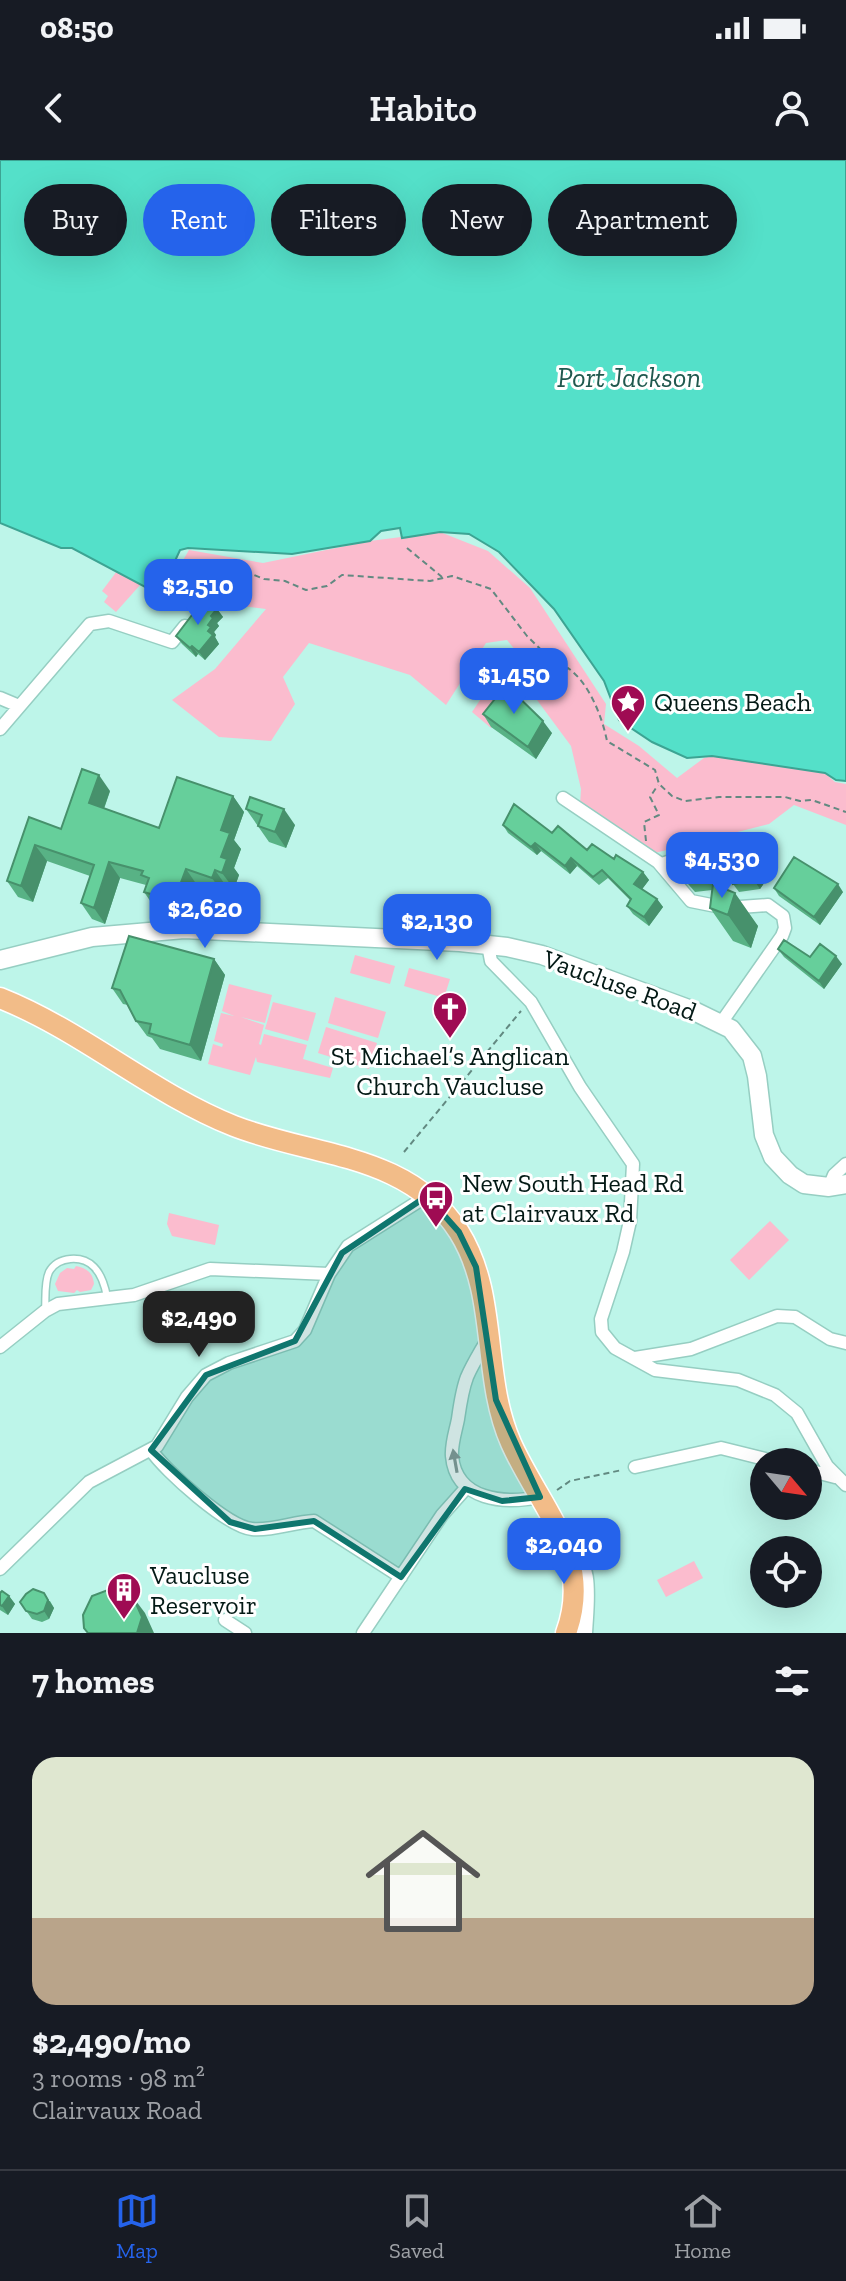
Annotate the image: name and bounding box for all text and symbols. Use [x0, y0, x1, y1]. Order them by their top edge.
text: 08:50 [40, 10, 114, 46]
icon: back [32, 86, 76, 130]
icon: person [770, 86, 814, 130]
text: Habito [369, 87, 477, 130]
chip: Buy [24, 184, 127, 256]
chip: Rent [143, 184, 255, 256]
chip: Filters [271, 184, 406, 256]
chip: New [422, 184, 532, 256]
chip: Apartment [548, 184, 737, 256]
water label: Port Jackson [557, 361, 701, 394]
pin: $2,510 [133, 559, 263, 627]
text: $2,510 [162, 569, 234, 601]
pin: $1,450 [449, 648, 579, 716]
text: $1,450 [478, 658, 550, 690]
place icon: Queens Beach [609, 683, 647, 733]
place label: Queens Beach [654, 686, 812, 718]
pin: $4,530 [657, 832, 787, 900]
text: $4,530 [684, 842, 760, 874]
pin: $2,620 [140, 882, 270, 950]
text: $2,620 [167, 892, 243, 924]
pin: $2,130 [372, 894, 502, 962]
text: $2,130 [401, 904, 473, 936]
street label: Vaucluse Road [538, 942, 701, 1028]
church icon: St Michael’s Anglican Church Vaucluse [431, 990, 469, 1040]
place label: St Michael’s Anglican Church Vaucluse [331, 1040, 569, 1102]
place label: New South Head Rd at Clairvaux Rd [462, 1167, 684, 1229]
bus stop icon: New South Head Rd at Clairvaux Rd [417, 1179, 455, 1229]
pin: $2,490 [134, 1291, 264, 1359]
text: $2,490 [161, 1301, 237, 1333]
north arrow [750, 1448, 822, 1520]
map controls [750, 1448, 822, 1608]
one-way arrow [449, 1449, 461, 1474]
pin: $2,040 [499, 1518, 629, 1586]
text: $2,040 [525, 1528, 603, 1560]
button: locate [750, 1536, 822, 1608]
place label: Vaucluse Reservoir [149, 1559, 257, 1621]
building icon: Vaucluse Reservoir [105, 1571, 143, 1621]
icon: filters [770, 1659, 814, 1703]
text: 7 homes [32, 1661, 155, 1702]
icon: home [351, 1809, 495, 1953]
text: $2,490/mo [32, 2021, 191, 2062]
text: 3 rooms · 98 m² [32, 2062, 205, 2094]
text: Clairvaux Road [32, 2094, 202, 2126]
tab: Map [115, 2189, 159, 2264]
tab: Saved [389, 2189, 444, 2264]
tab: Home [674, 2189, 731, 2264]

